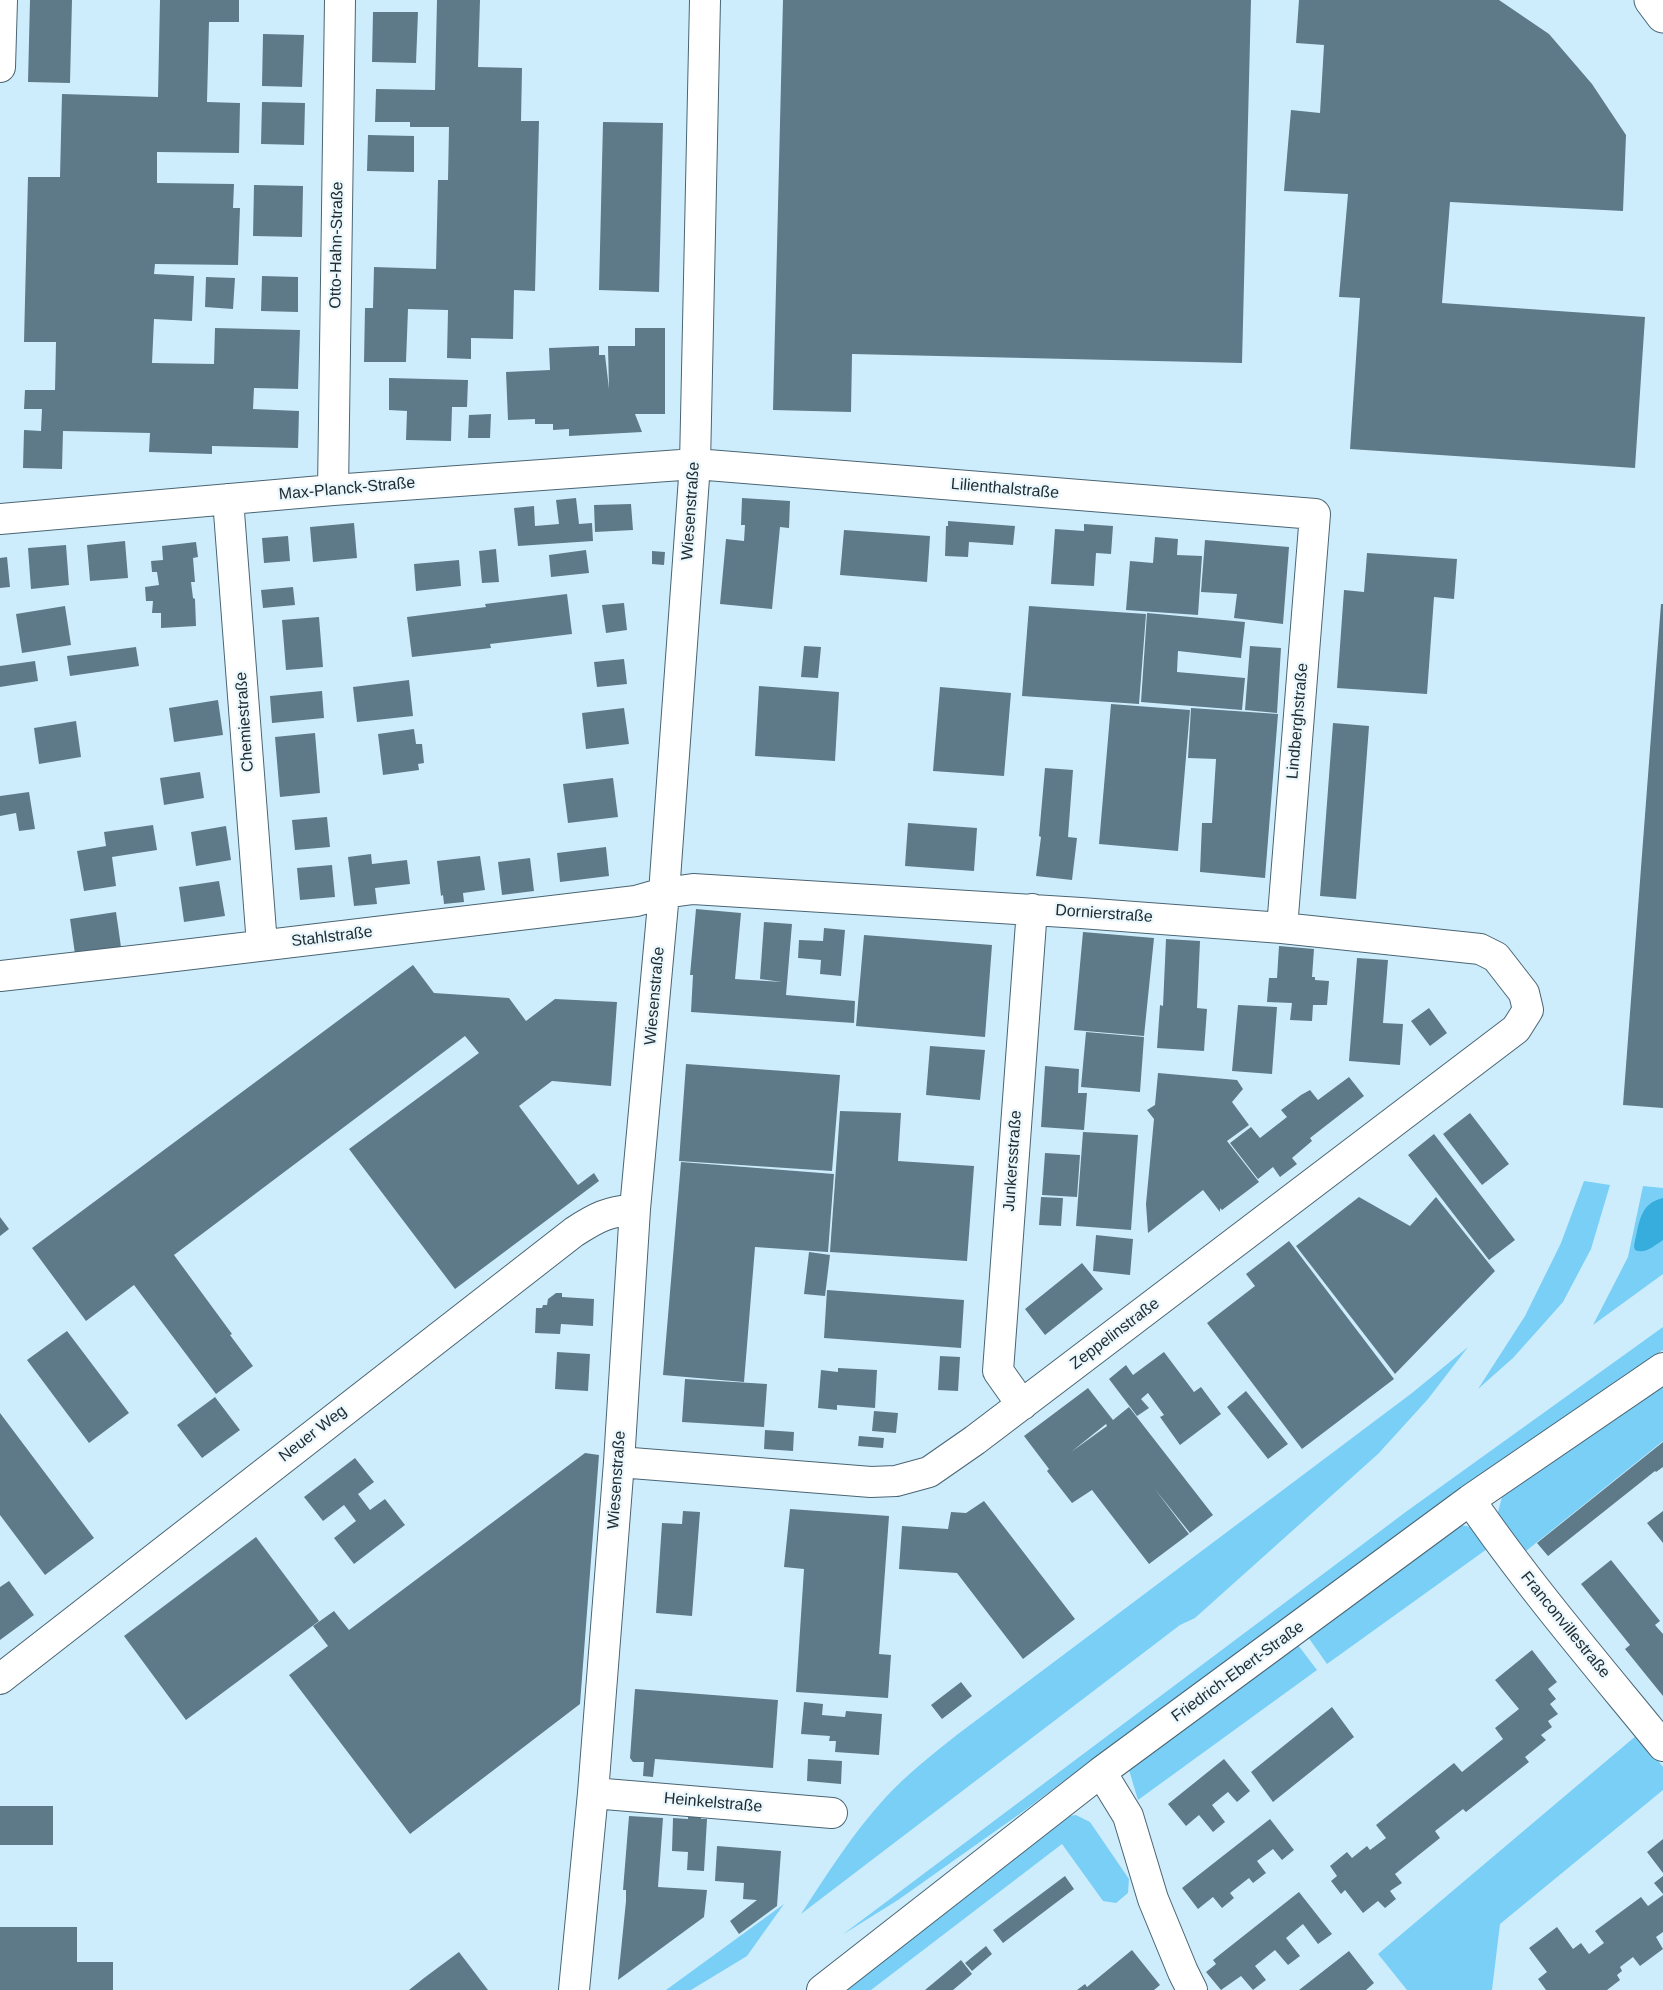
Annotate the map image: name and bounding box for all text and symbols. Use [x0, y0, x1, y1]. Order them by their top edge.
street label: Otto-Hahn-Straße [326, 181, 348, 309]
street label: Wiesenstraße [678, 461, 704, 561]
street label: Max-Planck-Straße [278, 473, 416, 505]
street label: Lilienthalstraße [950, 475, 1060, 503]
street label: Lindberghstraße [1283, 662, 1313, 780]
street label: Chemiestraße [232, 671, 258, 773]
street label: Dornierstraße [1055, 901, 1153, 927]
street label: Stahlstraße [290, 922, 374, 952]
street label: Wiesenstraße [641, 946, 669, 1046]
street label: Junkersstraße [1000, 1110, 1026, 1212]
street label: Zeppelinstraße [1067, 1294, 1163, 1374]
street label: Neuer Weg [275, 1402, 351, 1466]
street label: Wiesenstraße [604, 1430, 630, 1530]
street label: Franconvillestraße [1516, 1568, 1614, 1682]
street label: Friedrich-Ebert-Straße [1168, 1617, 1308, 1727]
street label: Heinkelstraße [663, 1789, 763, 1817]

